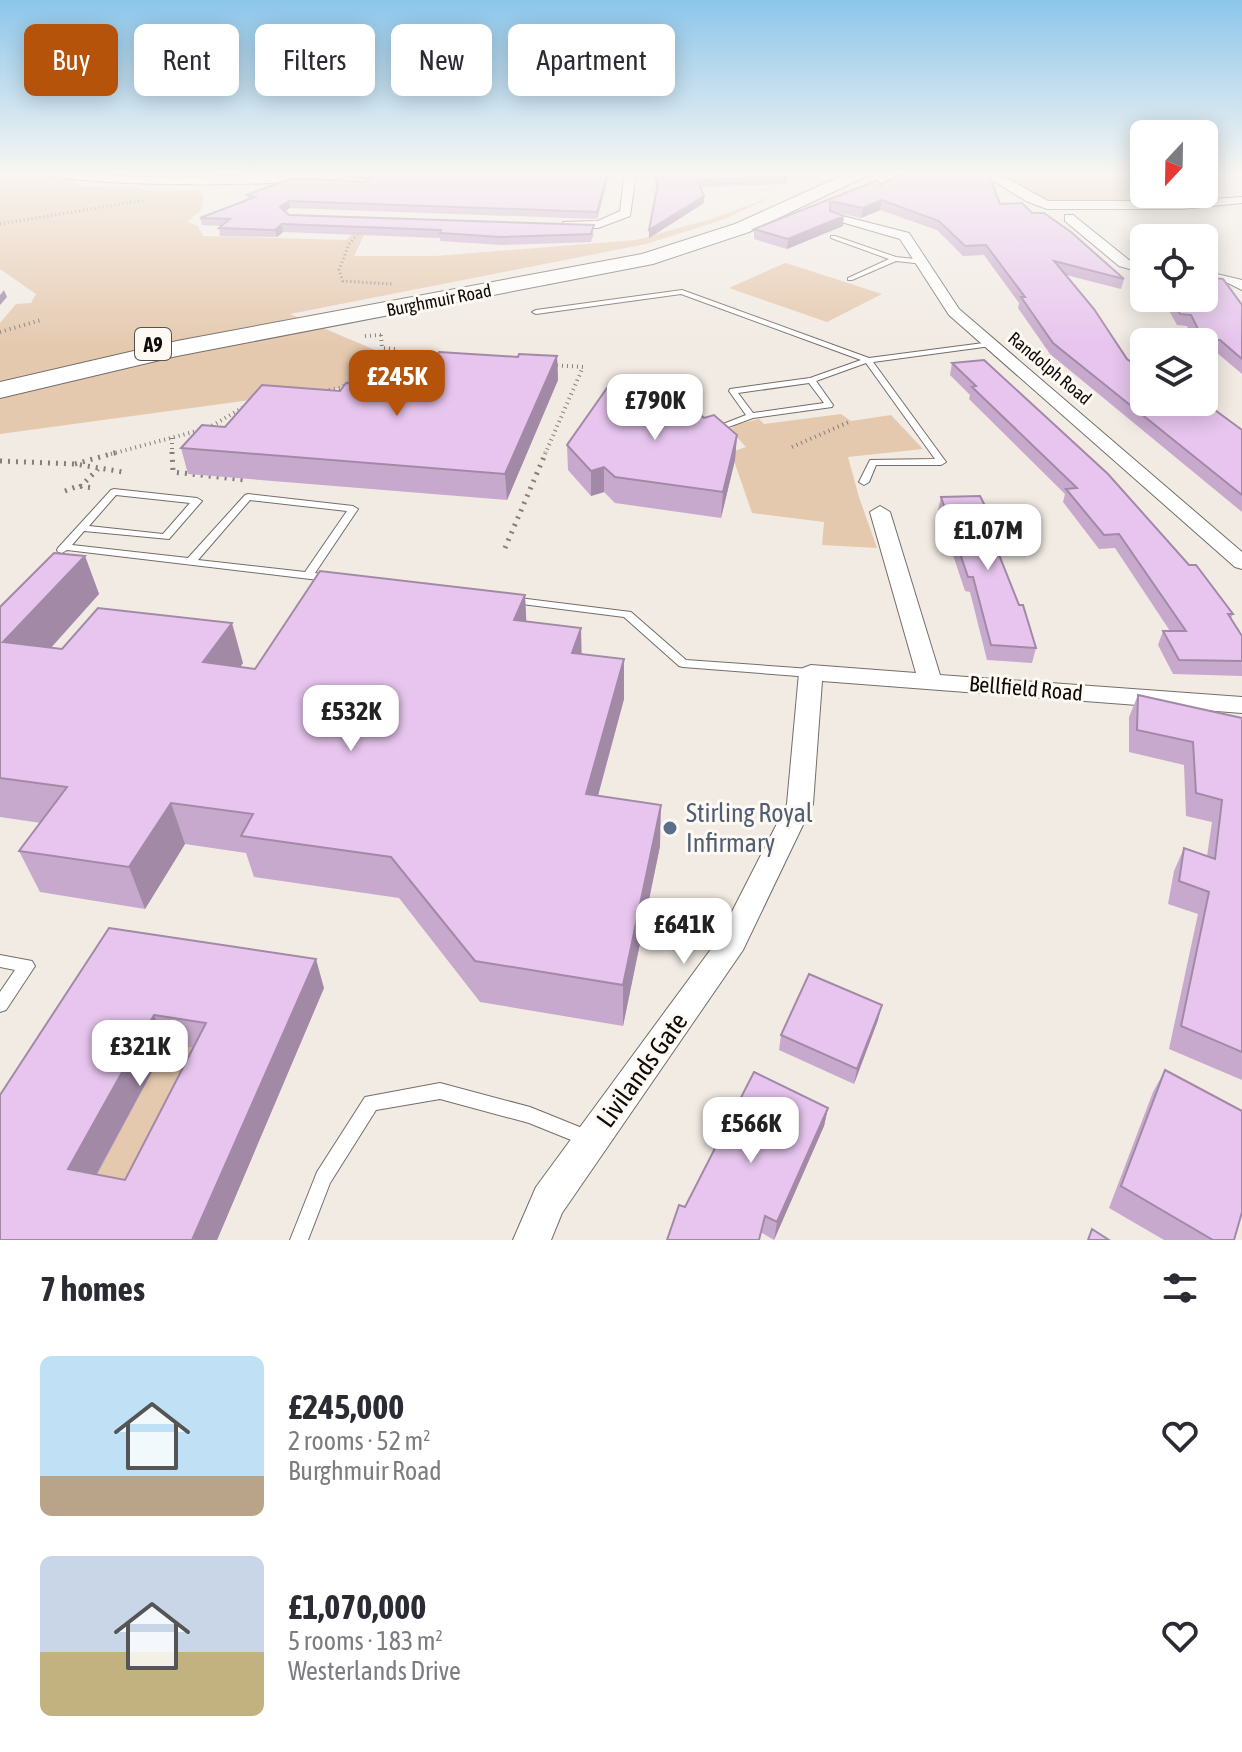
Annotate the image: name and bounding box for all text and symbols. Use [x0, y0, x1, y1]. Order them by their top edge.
chip: Buy [24, 24, 118, 96]
chip: Rent [134, 24, 239, 96]
chip: Filters [255, 24, 375, 96]
chip: New [391, 24, 492, 96]
chip: Apartment [508, 24, 675, 96]
north arrow [1130, 120, 1218, 208]
map controls [1130, 120, 1218, 416]
button: locate [1130, 224, 1218, 312]
street label: Burghmuir Road [385, 280, 493, 320]
street label: Randolph Road [1004, 327, 1096, 409]
road number: A9 [135, 328, 171, 360]
button: layers [1130, 328, 1218, 416]
pin: £245K [341, 350, 453, 418]
text: £245K [367, 361, 427, 391]
pin: £790K [599, 374, 711, 442]
text: £790K [625, 385, 685, 415]
pin: £1.07M [923, 504, 1053, 572]
text: £1.07M [953, 515, 1023, 545]
street label: Bellfield Road [968, 670, 1084, 706]
pin: £532K [295, 685, 407, 753]
text: £532K [321, 696, 381, 726]
place label: Stirling Royal Infirmary [686, 798, 813, 858]
marker: Stirling Royal Infirmary [661, 819, 679, 837]
pin: £641K [628, 898, 740, 966]
text: £641K [654, 909, 714, 939]
street label: Livilands Gate [590, 1007, 694, 1133]
pin: £321K [84, 1020, 196, 1088]
text: £321K [110, 1031, 170, 1061]
pin: £566K [695, 1097, 807, 1165]
text: £566K [721, 1108, 781, 1138]
icon: filters [1158, 1266, 1202, 1310]
text: 7 homes [40, 1269, 145, 1308]
text: £245,000 [288, 1387, 404, 1426]
icon: home [104, 1388, 200, 1484]
icon: heart [1158, 1414, 1202, 1458]
text: 2 rooms · 52 m² [288, 1426, 430, 1456]
text: Burghmuir Road [288, 1456, 442, 1486]
text: £1,070,000 [288, 1587, 426, 1626]
icon: home [104, 1588, 200, 1684]
icon: heart [1158, 1614, 1202, 1658]
text: 5 rooms · 183 m² [288, 1626, 443, 1656]
text: Westerlands Drive [288, 1656, 461, 1686]

